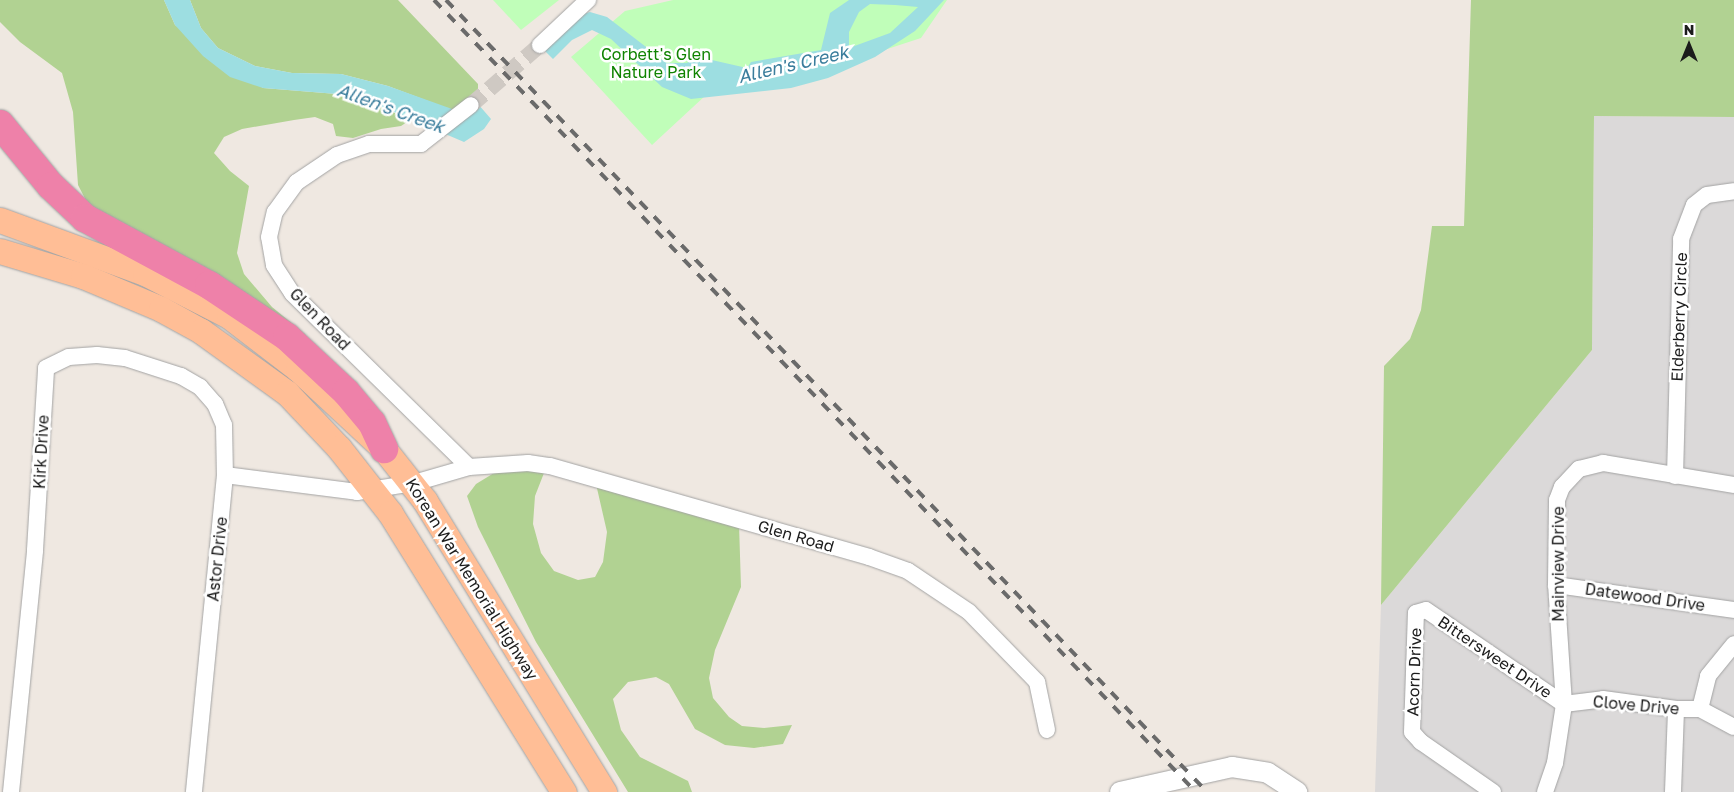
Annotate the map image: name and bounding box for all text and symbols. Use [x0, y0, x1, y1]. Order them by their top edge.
north arrow [1664, 20, 1714, 70]
text: N [1684, 21, 1694, 38]
water label: Allen's Creek [736, 41, 850, 87]
park label: Corbett's Glen Nature Park [601, 44, 711, 82]
water label: Allen's Creek [334, 79, 448, 137]
street label: Elderberry Circle [1667, 252, 1691, 382]
street label: Glen Road [286, 284, 354, 354]
street label: Kirk Drive [29, 414, 53, 490]
street label: Korean War Memorial Highway [402, 475, 542, 683]
street label: Mainview Drive [1548, 506, 1568, 622]
street label: Astor Drive [203, 516, 231, 602]
street label: Glen Road [756, 516, 836, 556]
street label: Datewood Drive [1584, 579, 1706, 615]
street label: Bittersweet Drive [1434, 612, 1556, 702]
street label: Acorn Drive [1403, 627, 1425, 717]
street label: Clove Drive [1592, 692, 1680, 718]

